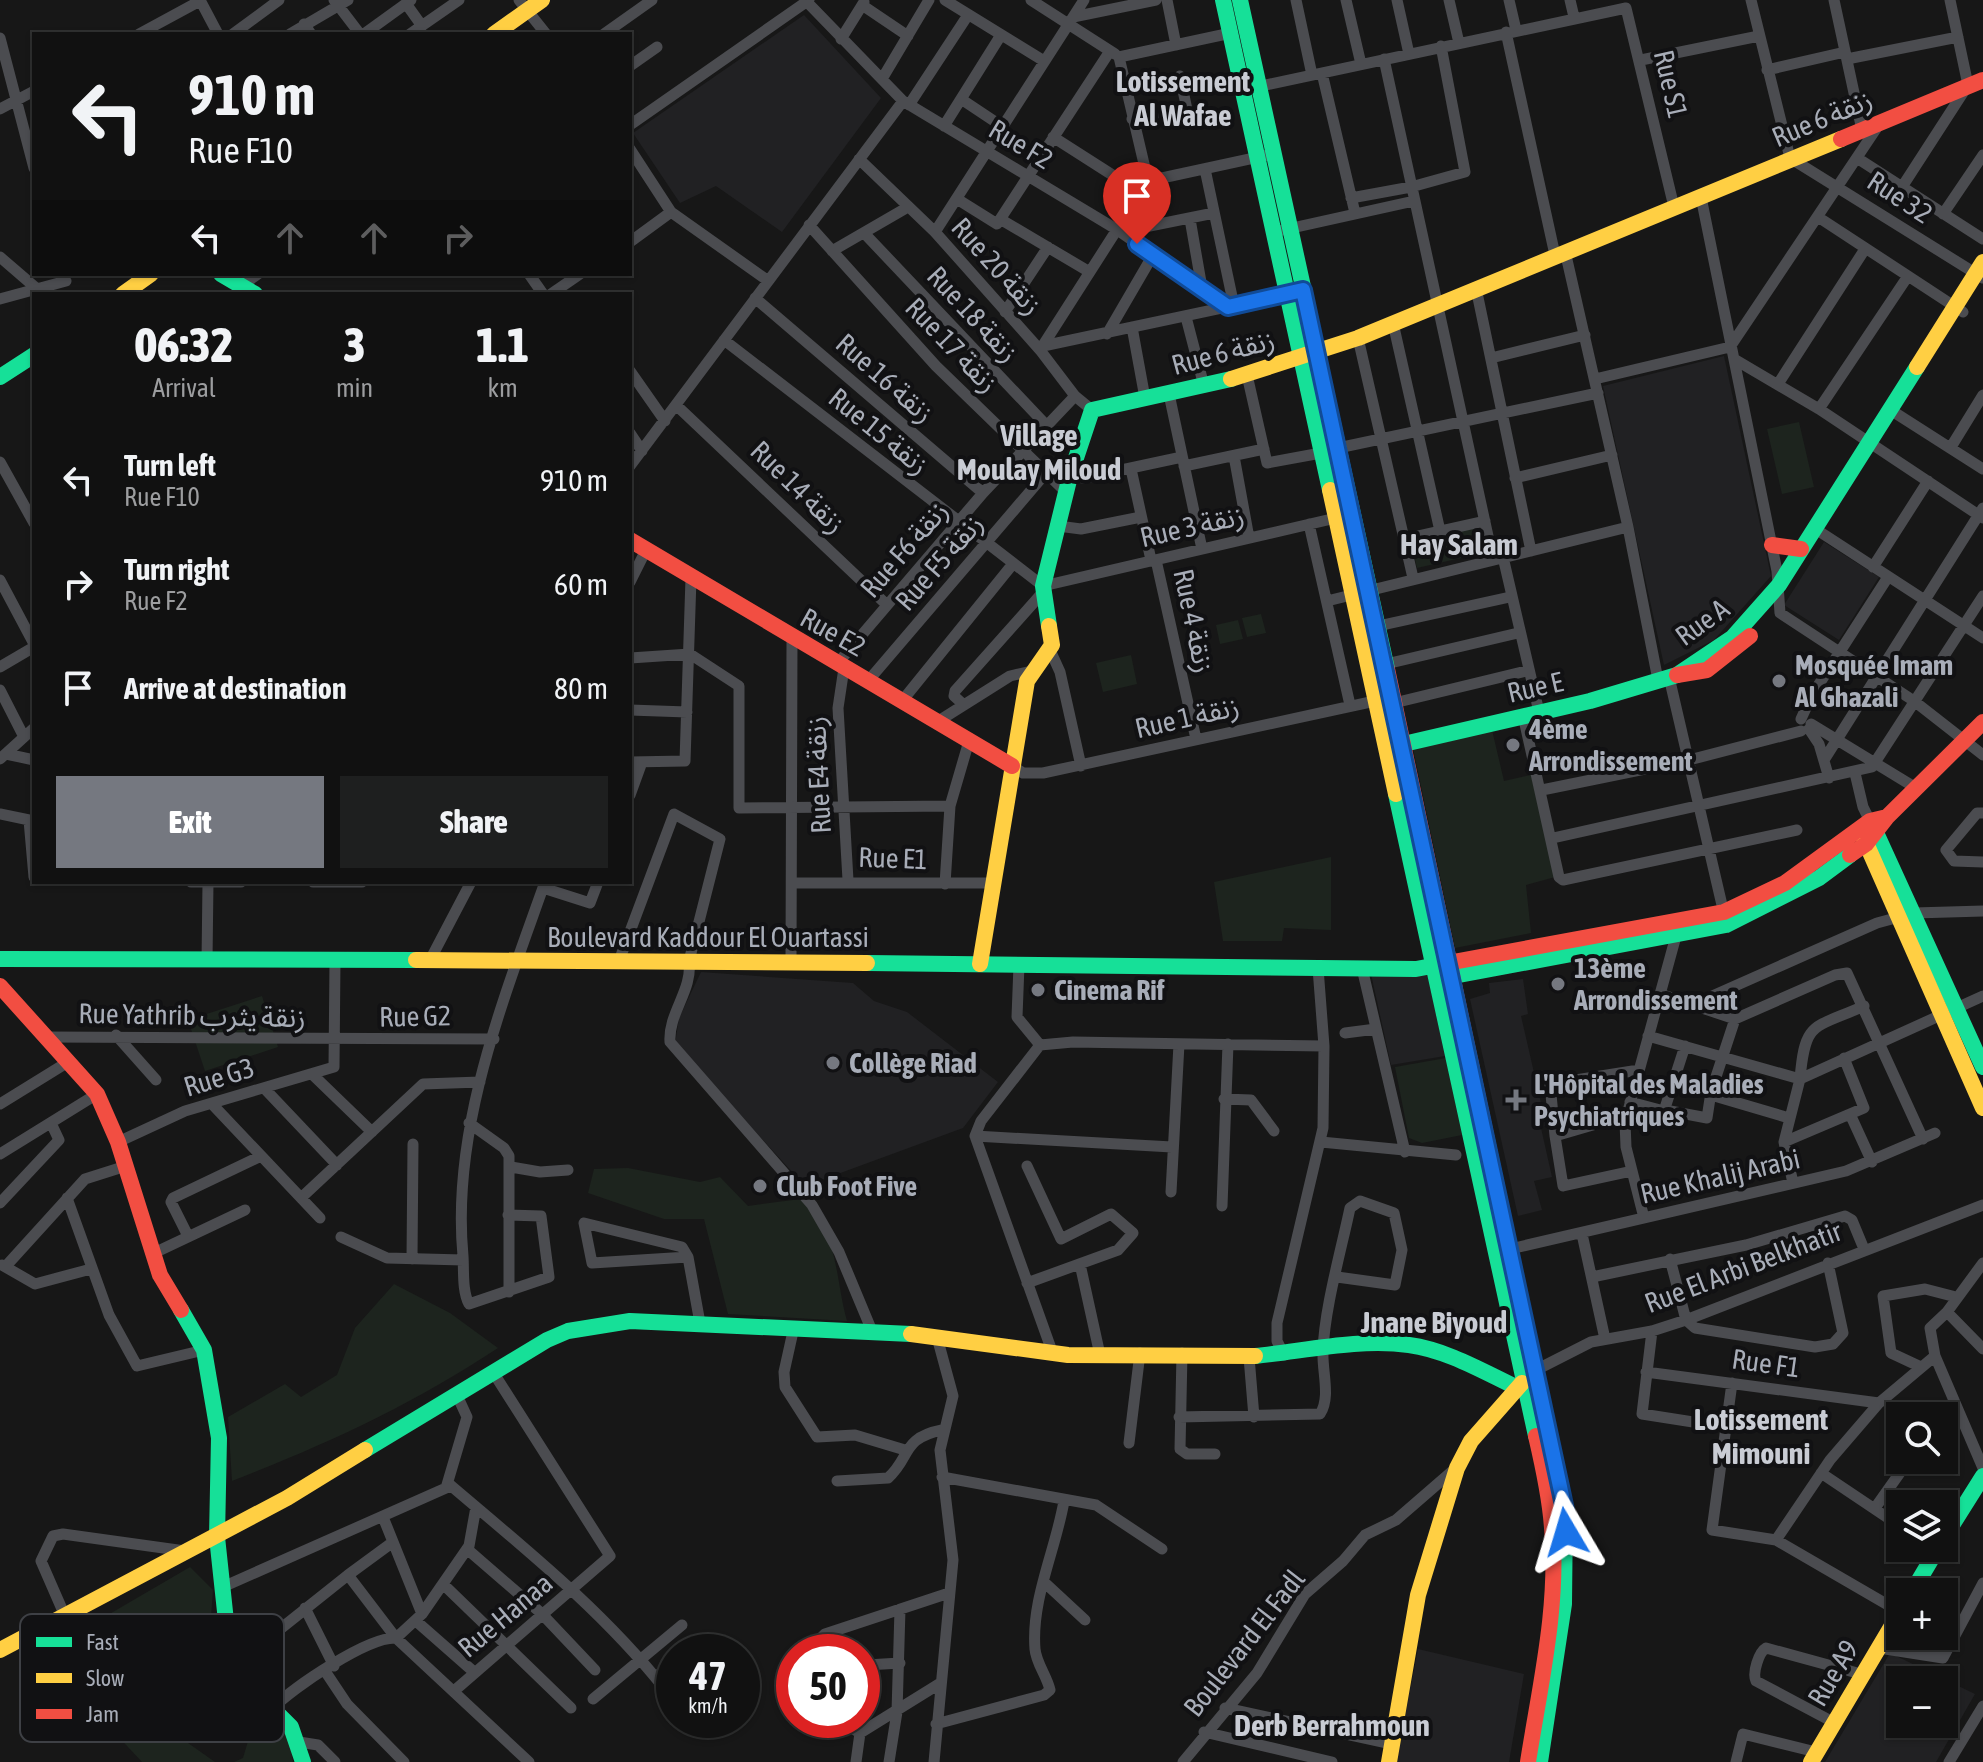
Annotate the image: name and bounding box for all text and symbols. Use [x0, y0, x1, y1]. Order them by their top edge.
street label: Rue S1 [1648, 47, 1694, 121]
text: 910 m [188, 63, 315, 127]
icon: left [56, 64, 160, 168]
district label: Lotissement Al Wafae [1116, 64, 1251, 132]
street label: Rue 6 زنقة [1767, 83, 1877, 154]
street label: Rue F2 [983, 113, 1059, 175]
text: Rue F10 [188, 129, 293, 171]
pin [1103, 162, 1171, 244]
street label: Rue 32 [1862, 164, 1938, 230]
icon: arrive [1115, 174, 1159, 218]
street label: Rue 20 زنقة [945, 211, 1049, 321]
icon: left [184, 216, 228, 260]
icon: ahead [268, 216, 312, 260]
icon: ahead [352, 216, 396, 260]
icon: right [436, 216, 480, 260]
street label: Rue 18 زنقة [920, 260, 1025, 369]
street label: Rue 17 زنقة [899, 291, 1005, 399]
text: 06:32 [135, 317, 233, 372]
text: 3 [343, 317, 366, 372]
text: 1.1 [476, 317, 529, 372]
street label: Rue 6 زنقة [1168, 323, 1278, 382]
street label: Rue 16 زنقة [829, 327, 940, 430]
text: Arrival [152, 373, 216, 403]
text: min [336, 373, 373, 403]
text: km [488, 373, 518, 403]
street label: Rue 15 زنقة [822, 381, 935, 482]
district label: Village Moulay Miloud [957, 418, 1121, 486]
street label: Rue 14 زنقة [744, 434, 852, 540]
text: Turn left [124, 448, 216, 482]
icon: left [56, 458, 100, 502]
text: 910 m [540, 463, 608, 497]
text: Rue F10 [124, 482, 200, 512]
street label: Rue F6 زنقة [854, 494, 955, 604]
street label: Rue 3 زنقة [1137, 499, 1247, 554]
street label: Rue F5 زنقة [889, 507, 990, 617]
district label: Hay Salam [1400, 527, 1518, 561]
text: Turn right [124, 552, 230, 586]
icon: right [56, 562, 100, 606]
street label: Rue 4 زنقة [1166, 566, 1221, 676]
text: 60 m [554, 567, 608, 601]
text: Rue F2 [124, 586, 188, 616]
street label: Rue A [1669, 592, 1735, 652]
street label: Rue E2 [795, 601, 871, 663]
place label: Mosquée Imam Al Ghazali [1794, 649, 1953, 713]
street label: Rue E [1504, 665, 1566, 709]
icon: arrive [56, 666, 100, 710]
text: Arrive at destination [124, 671, 346, 705]
text: 80 m [554, 671, 608, 705]
marker: Mosquée Imam Al Ghazali [1770, 672, 1788, 690]
street label: Rue 1 زنقة [1132, 690, 1242, 745]
place label: 4ème Arrondissement [1528, 713, 1693, 777]
street label: Rue E4 زنقة [799, 715, 838, 834]
marker: 4ème Arrondissement [1504, 736, 1522, 754]
button: Exit [56, 776, 324, 868]
button: Share [340, 776, 608, 868]
street label: Rue E1 [858, 841, 928, 875]
street label: Boulevard Kaddour El Ouartassi [547, 921, 869, 953]
place label: 13ème Arrondissement [1573, 952, 1738, 1016]
place label: Cinema Rif [1054, 974, 1165, 1006]
marker: 13ème Arrondissement [1549, 975, 1567, 993]
marker: Cinema Rif [1029, 981, 1047, 999]
street label: Rue Yathrib زنقة يثرب [78, 997, 306, 1034]
street label: Rue G2 [379, 999, 451, 1033]
place label: Collège Riad [849, 1047, 977, 1079]
street label: Rue G3 [180, 1051, 258, 1103]
marker: Collège Riad [824, 1054, 842, 1072]
place label: L'Hôpital des Maladies Psychiatriques [1534, 1068, 1764, 1132]
marker: L'Hôpital des Maladies Psychiatriques [1505, 1089, 1527, 1111]
street label: Rue Khalij Arabi [1637, 1142, 1803, 1210]
place label: Club Foot Five [776, 1170, 917, 1202]
marker: Club Foot Five [751, 1177, 769, 1195]
street label: Rue El Arbi Belkhatir [1640, 1215, 1846, 1319]
district label: Jnane Biyoud [1360, 1305, 1507, 1339]
street label: Rue F1 [1730, 1342, 1802, 1384]
district label: Lotissement Mimouni [1694, 1402, 1829, 1470]
map controls [1886, 1402, 1958, 1738]
button: search [1886, 1402, 1958, 1474]
position arrow [1524, 1490, 1608, 1574]
button: layers [1886, 1490, 1958, 1562]
street label: Boulevard El Fadl [1177, 1563, 1311, 1723]
street label: Rue Hanaa [451, 1566, 559, 1664]
button: + [1886, 1578, 1958, 1650]
legend [20, 1614, 284, 1742]
text: Fast [86, 1629, 119, 1655]
speed limit sign: 50 [776, 1634, 880, 1738]
street label: Rue A9 [1801, 1634, 1865, 1712]
text: 47 [689, 1653, 727, 1698]
text: Slow [86, 1665, 124, 1691]
button: − [1886, 1666, 1958, 1738]
text: km/h [688, 1694, 728, 1717]
text: Jam [86, 1701, 119, 1727]
district label: Derb Berrahmoun [1234, 1708, 1430, 1742]

